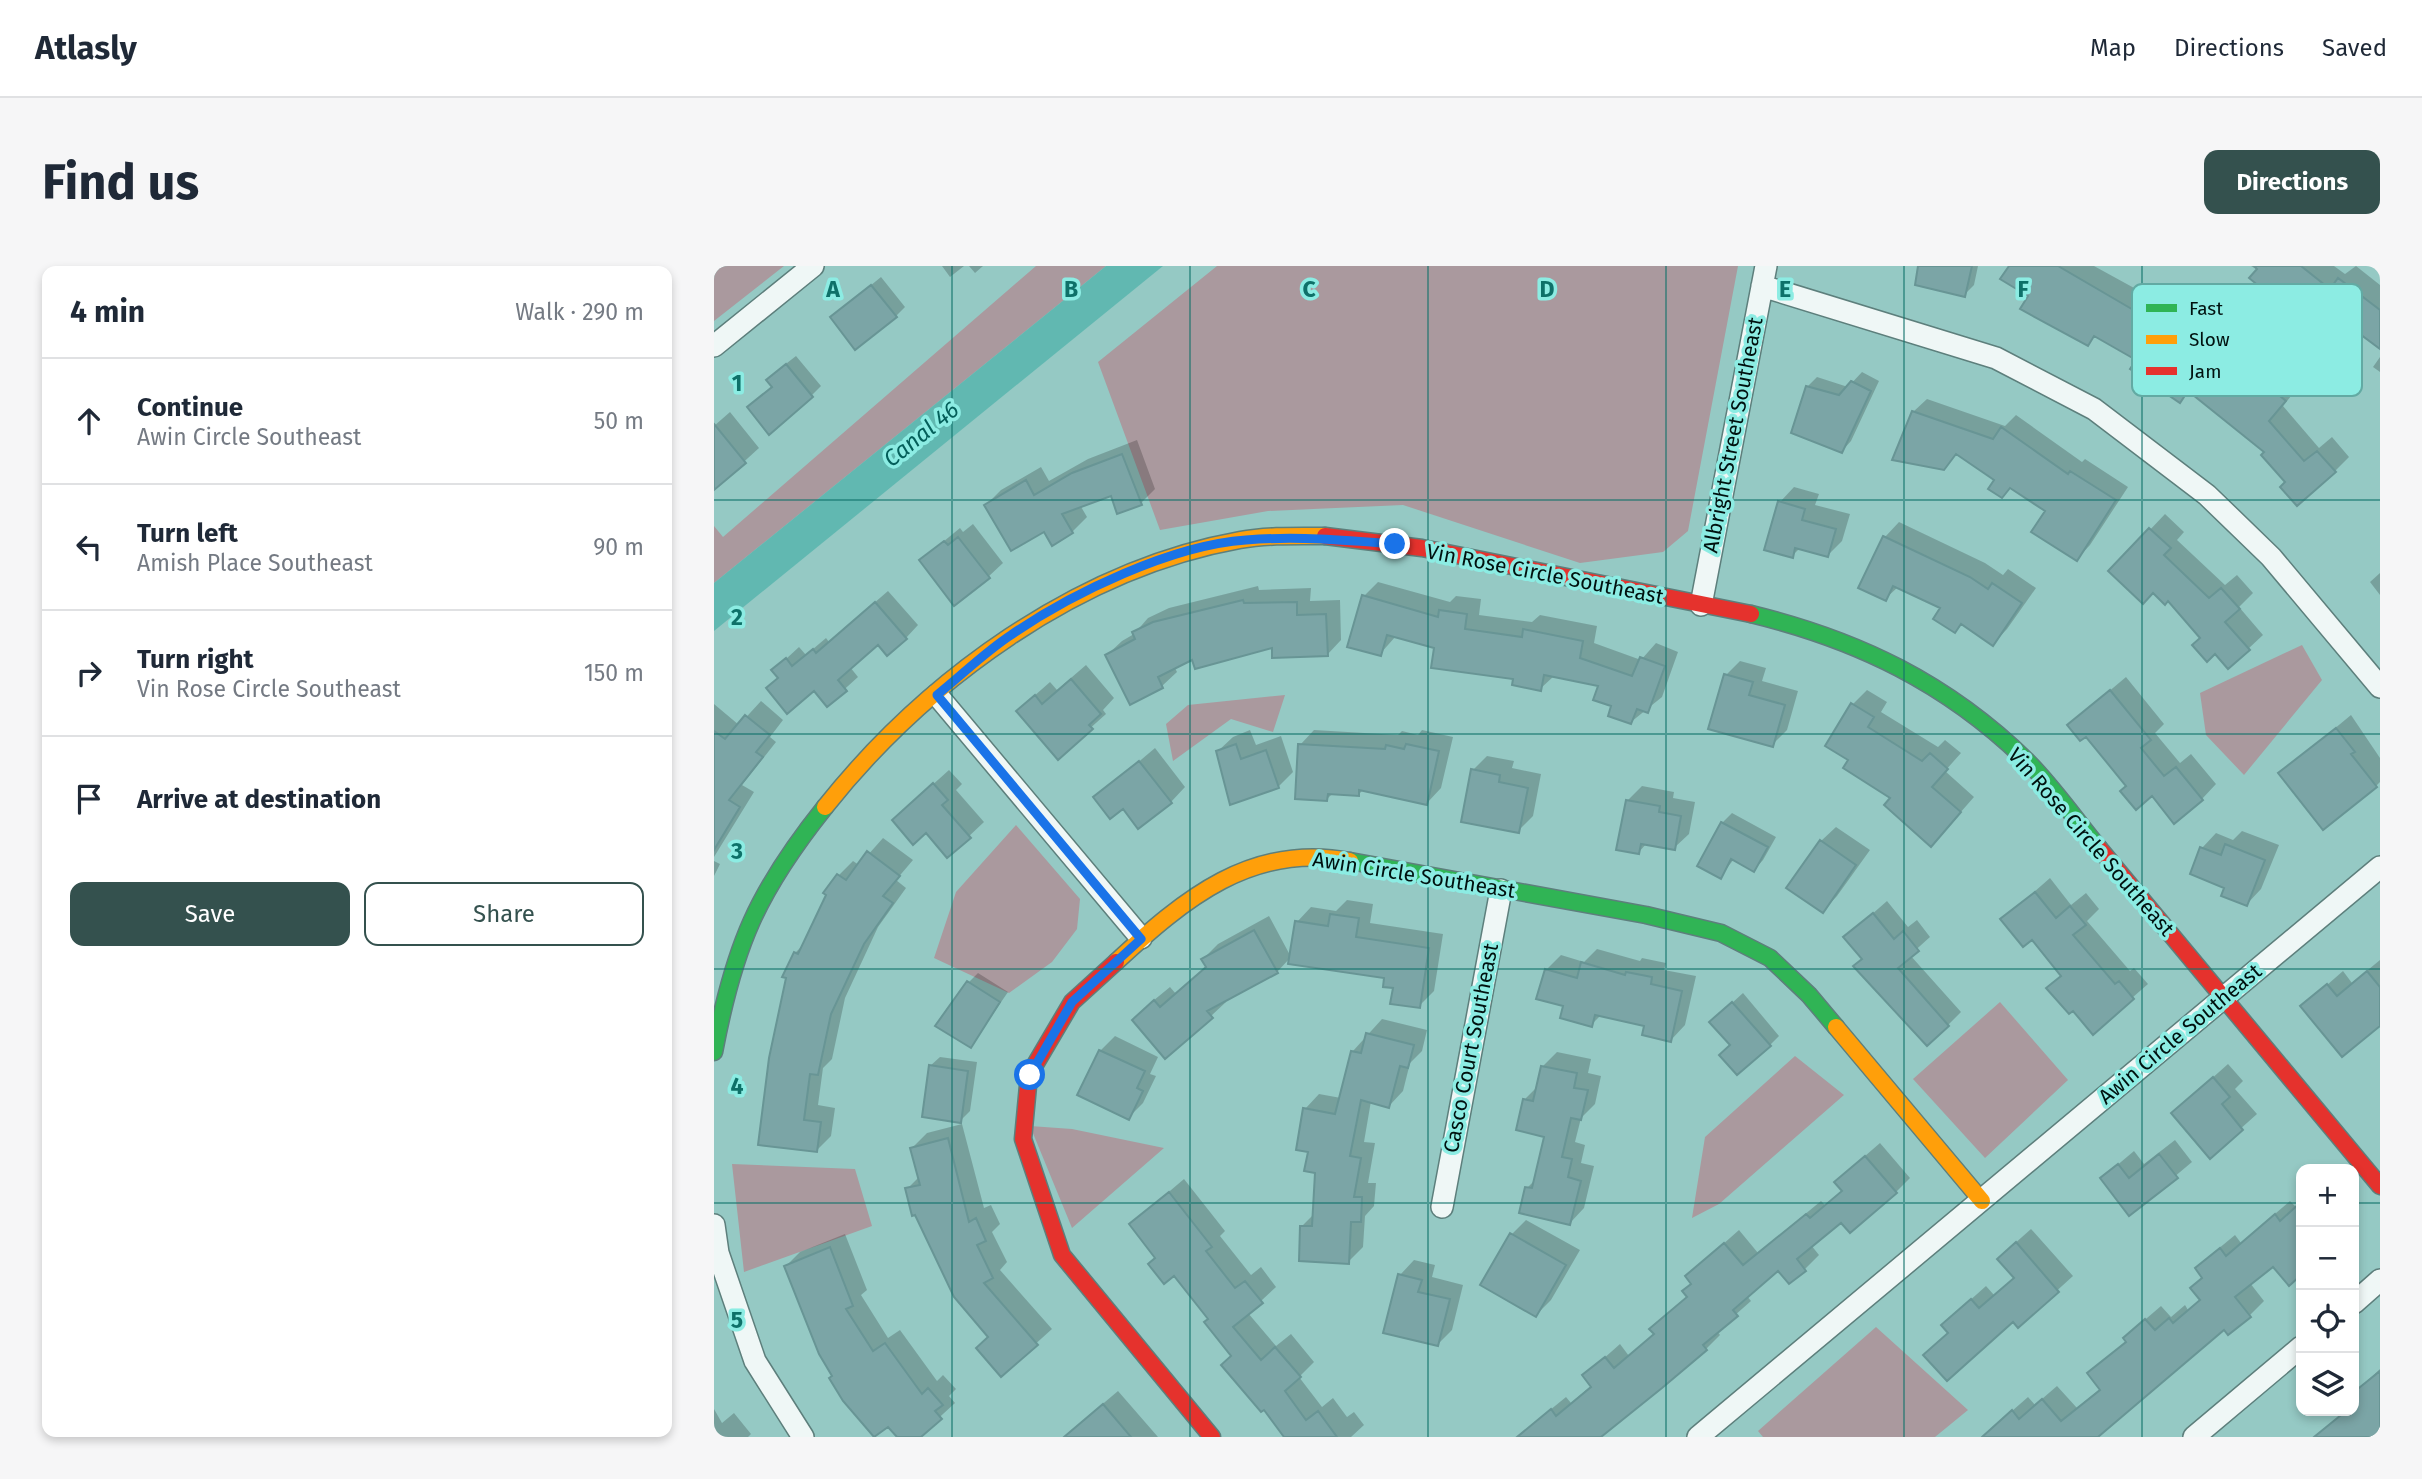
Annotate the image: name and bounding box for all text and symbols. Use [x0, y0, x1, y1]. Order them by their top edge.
text: Atlasly [35, 28, 137, 68]
text: Map [2090, 34, 2136, 62]
text: Directions [2174, 34, 2284, 62]
text: Saved [2322, 34, 2387, 62]
button: Directions [2204, 150, 2380, 214]
text: Find us [42, 153, 199, 212]
text: A [825, 275, 840, 303]
text: B [1064, 275, 1078, 303]
text: C [1302, 275, 1316, 303]
text: D [1540, 275, 1555, 303]
text: E [1779, 275, 1791, 303]
text: F [2017, 275, 2029, 303]
legend [2132, 284, 2362, 396]
text: 4 min [70, 294, 145, 330]
text: Fast [2189, 297, 2223, 320]
text: Walk · 290 m [515, 298, 644, 326]
street label: Albright Street Southeast [1697, 315, 1769, 555]
text: Slow [2189, 328, 2230, 351]
text: Jam [2189, 360, 2221, 383]
text: 1 [732, 369, 742, 397]
text: Continue [137, 392, 243, 423]
water label: Canal 46 [878, 395, 964, 473]
icon: ahead [70, 402, 108, 440]
text: 50 m [594, 407, 644, 435]
text: Awin Circle Southeast [137, 423, 361, 451]
text: Turn left [137, 518, 238, 549]
icon: left [70, 528, 108, 566]
route end [1379, 528, 1410, 559]
text: 90 m [593, 533, 644, 561]
street label: Vin Rose Circle Southeast [1424, 538, 1666, 610]
text: Amish Place Southeast [137, 549, 373, 577]
text: 2 [731, 603, 743, 631]
text: Turn right [137, 644, 254, 675]
icon: right [70, 654, 108, 692]
text: 150 m [584, 659, 644, 687]
text: Vin Rose Circle Southeast [137, 675, 401, 703]
street label: Vin Rose Circle Southeast [2002, 743, 2180, 942]
icon: arrive [70, 780, 108, 818]
text: Arrive at destination [137, 784, 381, 815]
text: 3 [730, 837, 743, 865]
street label: Awin Circle Southeast [1311, 846, 1518, 904]
button: Save [70, 882, 350, 946]
button: Share [364, 882, 644, 946]
street label: Casco Court Southeast [1438, 941, 1504, 1155]
street label: Awin Circle Southeast [2093, 958, 2267, 1110]
route start [1014, 1059, 1045, 1090]
text: 4 [731, 1072, 744, 1100]
map controls [2296, 1164, 2359, 1416]
button: + [2296, 1164, 2359, 1227]
button: − [2296, 1227, 2359, 1290]
button: locate [2296, 1290, 2359, 1353]
text: 5 [731, 1306, 743, 1334]
button: layers [2296, 1353, 2359, 1416]

